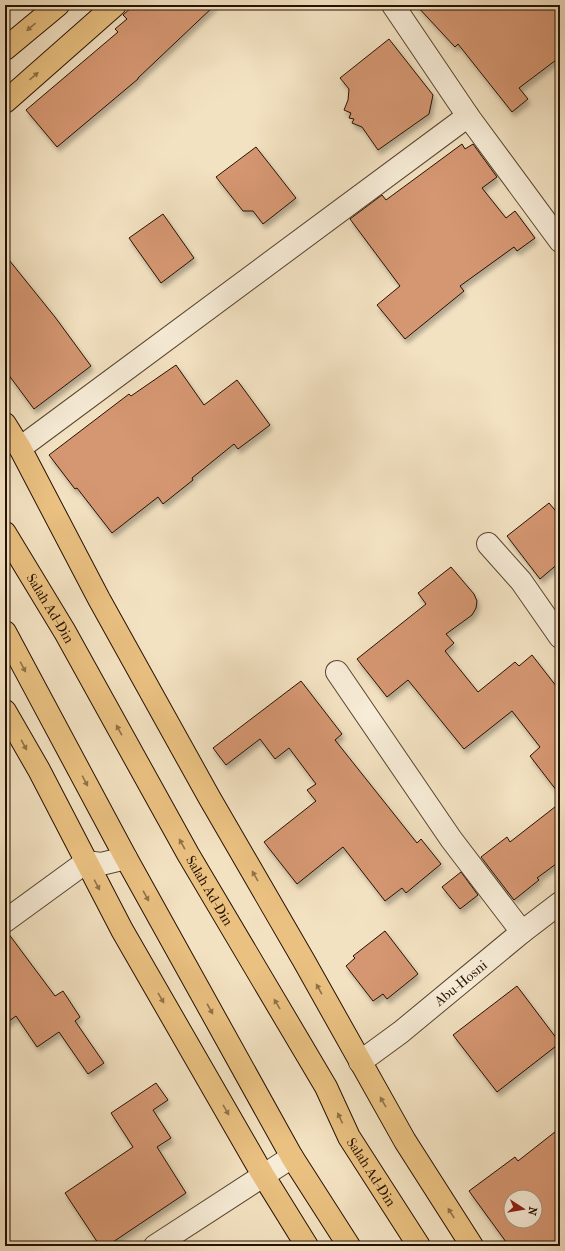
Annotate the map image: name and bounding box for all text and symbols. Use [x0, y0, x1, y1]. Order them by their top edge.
one-way arrow [26, 23, 37, 32]
one-way arrow [29, 72, 40, 81]
street label: Salah Ad-Din [23, 571, 78, 646]
one-way arrow [20, 661, 27, 672]
one-way arrow [116, 724, 123, 736]
one-way arrow [21, 739, 28, 750]
one-way arrow [81, 775, 88, 787]
one-way arrow [179, 838, 186, 850]
street label: Salah Ad-Din [182, 853, 236, 929]
one-way arrow [251, 870, 258, 882]
one-way arrow [94, 879, 101, 890]
one-way arrow [143, 890, 150, 901]
street label: Abu-Hosni [430, 956, 491, 1011]
one-way arrow [316, 983, 323, 995]
one-way arrow [158, 992, 165, 1004]
one-way arrow [273, 998, 280, 1010]
one-way arrow [206, 1003, 213, 1015]
one-way arrow [379, 1096, 386, 1108]
one-way arrow [222, 1105, 229, 1116]
one-way arrow [337, 1112, 343, 1123]
street label: Salah Ad-Din [343, 1135, 399, 1210]
north arrow [503, 1189, 543, 1229]
text: N [525, 1206, 540, 1217]
one-way arrow [447, 1208, 455, 1218]

